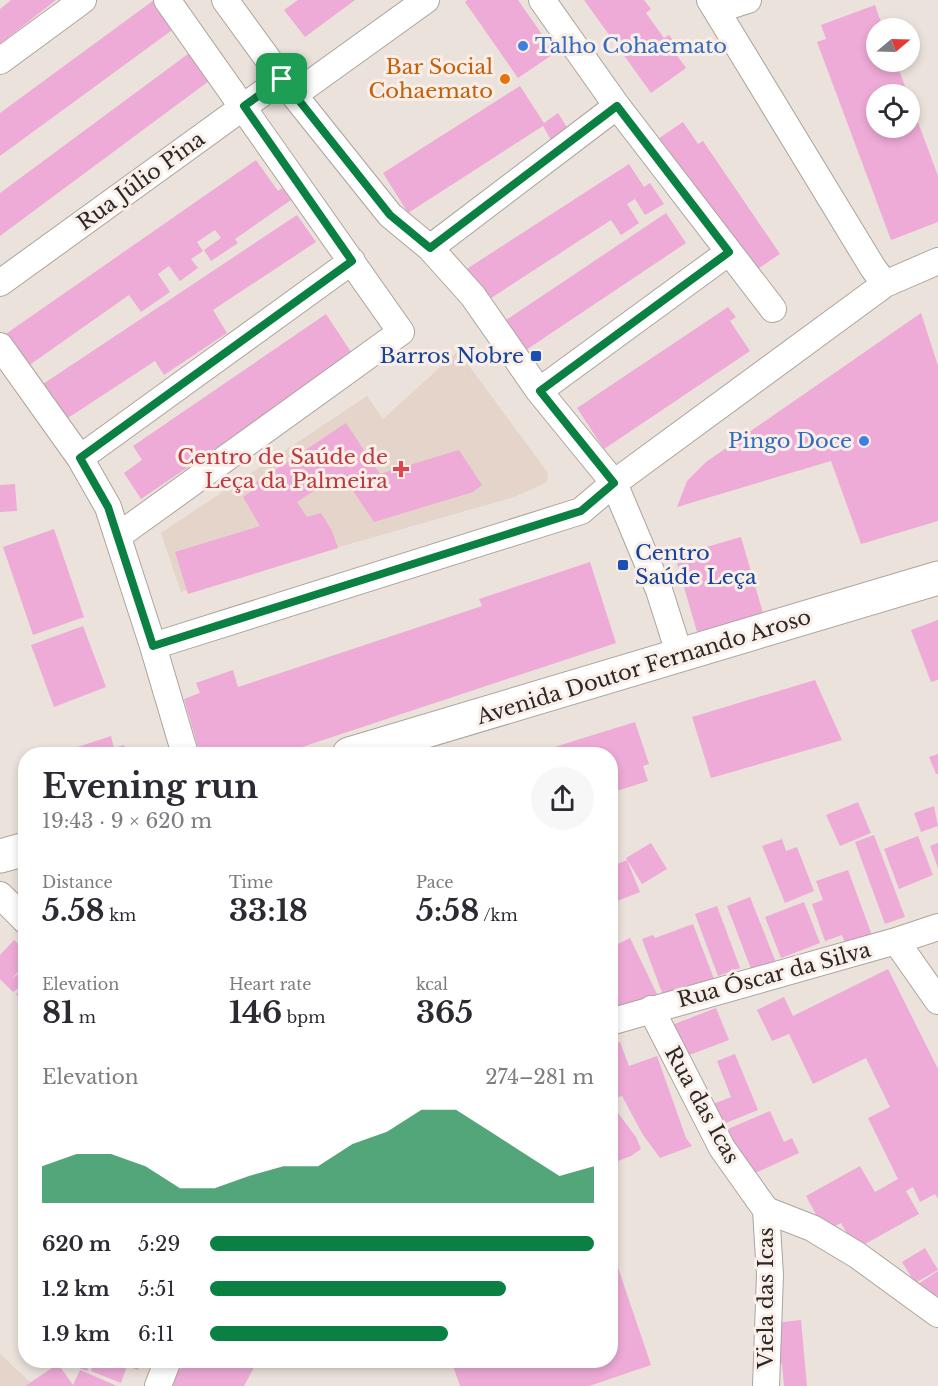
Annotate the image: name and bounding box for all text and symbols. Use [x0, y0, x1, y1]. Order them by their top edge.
north arrow [866, 18, 920, 72]
map controls [866, 18, 920, 138]
place label: Talho Cohaemato [535, 33, 727, 59]
marker: Talho Cohaemato [516, 39, 530, 53]
pin [256, 53, 307, 104]
place label: Bar Social Cohaemato [368, 54, 493, 104]
icon: arrive [265, 62, 298, 95]
marker: Bar Social Cohaemato [498, 72, 512, 86]
button: locate [866, 84, 920, 138]
street label: Rua Júlio Pina [72, 126, 210, 236]
place label: Barros Nobre [380, 343, 524, 369]
marker: Barros Nobre [529, 349, 543, 363]
place label: Pingo Doce [728, 428, 852, 454]
marker: Pingo Doce [857, 434, 871, 448]
place label: Centro de Saúde de Leça da Palmeira [177, 444, 388, 494]
marker: Centro de Saúde de Leça da Palmeira [392, 460, 410, 478]
place label: Centro Saúde Leça [635, 540, 757, 590]
marker: Centro Saúde Leça [616, 558, 630, 572]
street label: Avenida Doutor Fernando Aroso [473, 604, 814, 731]
text: Evening run [42, 766, 258, 807]
button: share [531, 767, 594, 830]
text: 19:43 · 9 × 620 m [42, 809, 212, 833]
text: Distance [42, 872, 113, 892]
text: Time [229, 872, 273, 892]
text: Pace [416, 872, 453, 892]
text: 5.58 [42, 892, 105, 929]
text: 33:18 [229, 892, 308, 929]
text: 5:58 [416, 892, 479, 929]
text: km [105, 905, 136, 925]
text: /km [479, 905, 518, 925]
street label: Rua Óscar da Silva [675, 937, 874, 1013]
text: Elevation [42, 974, 119, 994]
text: Heart rate [229, 974, 311, 994]
text: kcal [416, 974, 448, 994]
text: 81 [42, 994, 74, 1031]
text: 146 [229, 994, 282, 1031]
text: 365 [416, 994, 473, 1031]
text: m [74, 1007, 96, 1027]
text: bpm [282, 1007, 325, 1027]
street label: Rua das Icas [659, 1042, 745, 1168]
text: Elevation [42, 1065, 139, 1089]
text: 274–281 m [485, 1065, 594, 1089]
street label: Viela das Icas [753, 1227, 779, 1370]
text: 620 m [42, 1232, 111, 1256]
text: 5:29 [138, 1232, 180, 1256]
text: 1.2 km [42, 1277, 110, 1301]
text: 5:51 [138, 1277, 175, 1301]
text: 1.9 km [42, 1322, 110, 1346]
text: 6:11 [138, 1322, 174, 1346]

